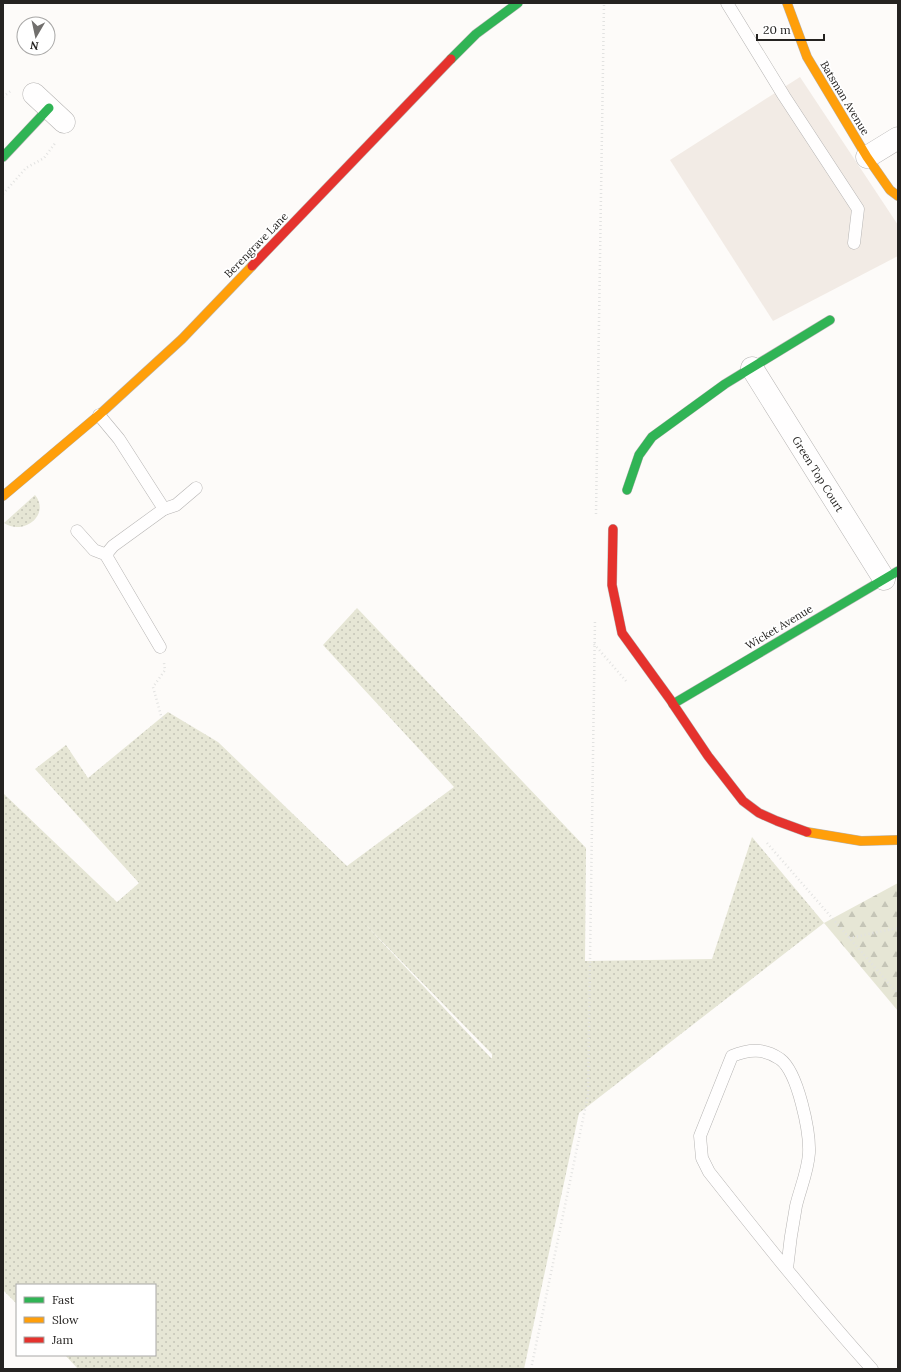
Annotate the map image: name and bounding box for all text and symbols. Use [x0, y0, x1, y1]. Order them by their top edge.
north arrow [16, 16, 56, 56]
scale bar [757, 16, 824, 42]
text: 20 m [763, 22, 791, 37]
text: N [29, 38, 40, 53]
street label: Batsman Avenue [817, 58, 873, 138]
street label: Berengrave Lane [221, 209, 291, 281]
street label: Green Top Court [789, 434, 847, 515]
street label: Wicket Avenue [743, 601, 815, 653]
legend [16, 1284, 156, 1356]
text: Fast [52, 1292, 75, 1307]
text: Slow [52, 1312, 79, 1327]
text: Jam [51, 1332, 73, 1347]

